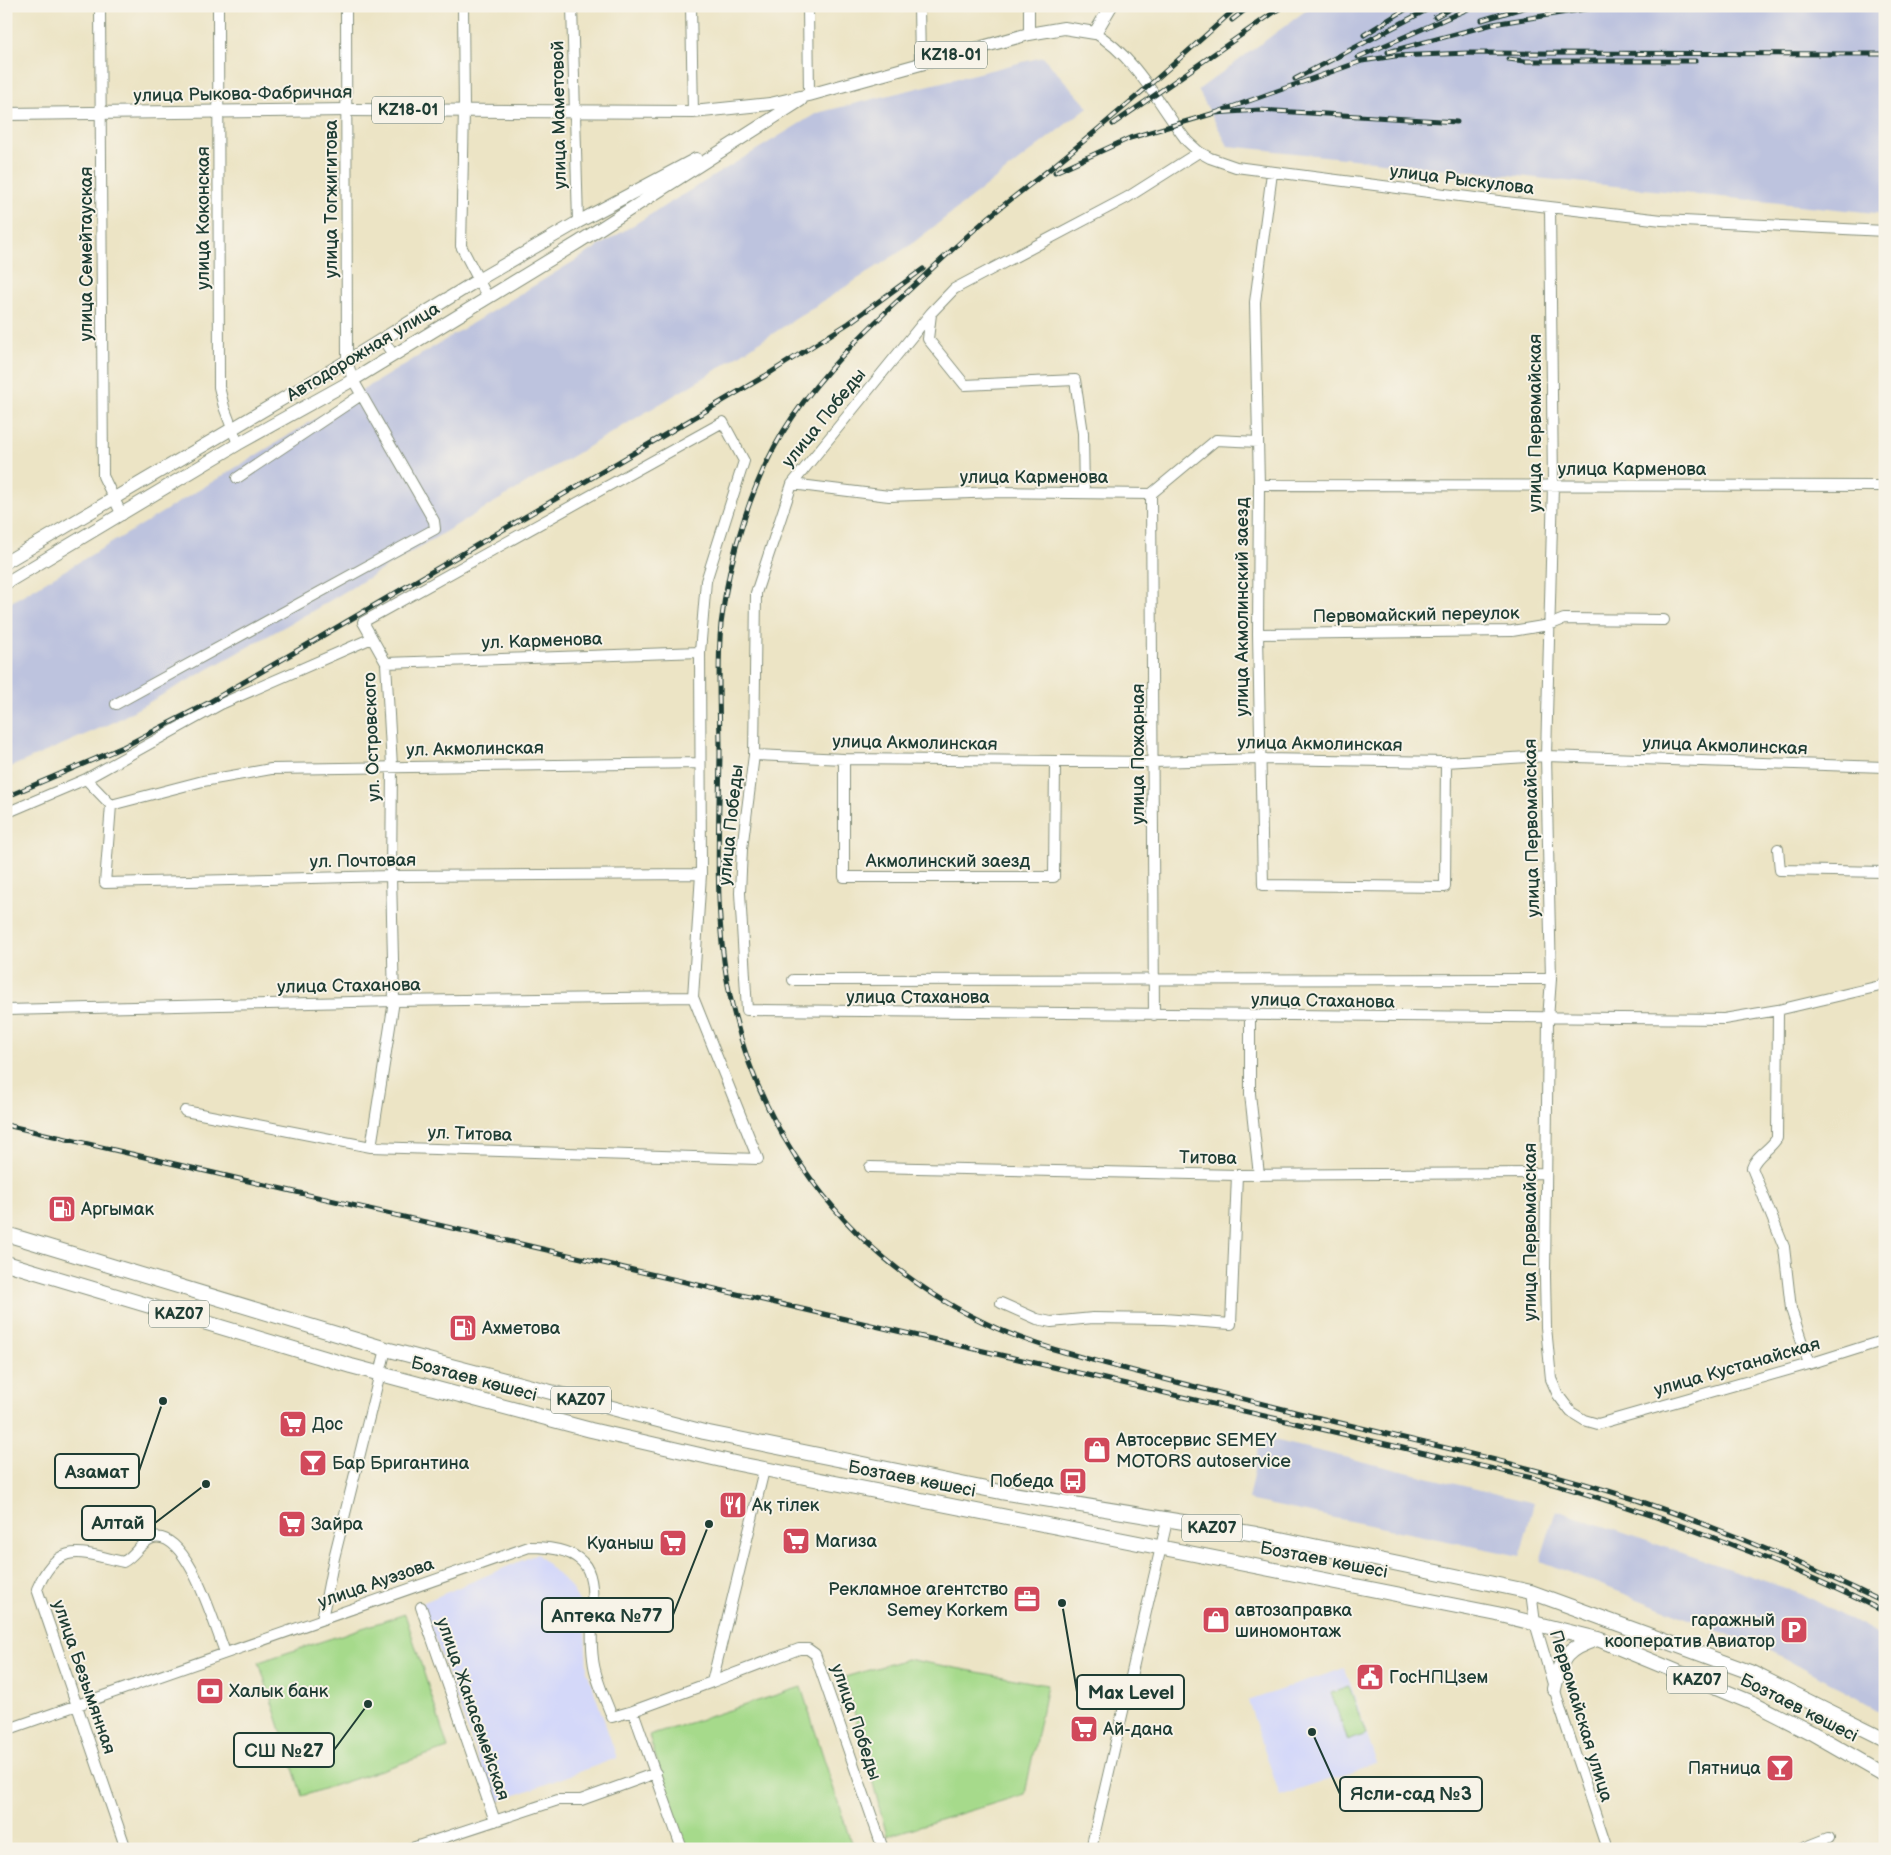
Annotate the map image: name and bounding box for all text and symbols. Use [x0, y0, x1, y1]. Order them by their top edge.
street label: улица Маметовой [547, 40, 571, 190]
road number: KZ18-01 [915, 42, 987, 68]
street label: улица Рыкова-Фабричная [133, 82, 353, 106]
road number: KZ18-01 [372, 96, 444, 124]
street label: улица Тогжигитова [321, 119, 342, 278]
street label: улица Коконская [193, 146, 214, 290]
street label: улица Рыскулова [1389, 161, 1536, 199]
street label: улица Семейтауская [76, 167, 97, 341]
street label: Автодорожная улица [282, 298, 444, 407]
street label: улица Первомайская [1525, 334, 1546, 512]
street label: улица Победы [778, 364, 870, 472]
street label: улица Карменова [1558, 459, 1707, 480]
street label: улица Карменова [960, 467, 1109, 488]
street label: улица Акмолинский заезд [1232, 497, 1253, 717]
street label: Первомайский переулок [1312, 603, 1520, 627]
street label: ул. Карменова [481, 628, 603, 654]
street label: ул. Островского [359, 672, 385, 802]
street label: улица Пожарная [1128, 683, 1149, 825]
street label: улица Акмолинская [832, 731, 998, 755]
street label: улица Акмолинская [1237, 732, 1403, 756]
street label: улица Акмолинская [1642, 733, 1808, 759]
street label: ул. Акмолинская [406, 737, 544, 761]
street label: улица Первомайская [1520, 738, 1544, 917]
street label: улица Победы [714, 764, 748, 886]
street label: ул. Почтовая [310, 850, 416, 872]
street label: Акмолинский заезд [865, 851, 1030, 872]
street label: улица Стаханова [277, 974, 421, 998]
street label: улица Стаханова [846, 987, 990, 1008]
street label: улица Стаханова [1251, 989, 1395, 1013]
street label: ул. Титова [427, 1122, 513, 1146]
street label: улица Первомайская [1520, 1143, 1541, 1321]
street label: Титова [1179, 1147, 1238, 1169]
fuel station icon: Аргымак [47, 1194, 77, 1224]
place label: Аргымак [80, 1199, 155, 1220]
road number: KAZ07 [149, 1300, 209, 1328]
fuel station icon: Ахметова [448, 1313, 478, 1343]
place label: Ахметова [481, 1318, 561, 1339]
street label: улица Кустанайская [1651, 1333, 1823, 1401]
street label: Бозтаев көшесі [409, 1352, 539, 1406]
road number: KAZ07 [551, 1386, 611, 1414]
supermarket icon: Дос [278, 1409, 308, 1439]
place label: Дос [312, 1414, 343, 1435]
place label: Автосервис SEMEY MOTORS autoservice [1115, 1430, 1291, 1472]
shop icon: Автосервис SEMEY MOTORS autoservice [1082, 1435, 1112, 1465]
bar icon: Бар Бригантина [298, 1448, 328, 1478]
place label: Бар Бригантина [332, 1453, 470, 1474]
callout: Азамат [55, 1454, 139, 1488]
street label: Бозтаев көшесі [846, 1456, 978, 1502]
text: Азамат [64, 1461, 129, 1484]
bus stop icon: Победа [1058, 1466, 1088, 1496]
place label: Победа [990, 1471, 1054, 1492]
restaurant icon: Ақ тілек [718, 1490, 748, 1520]
place label: Ақ тілек [751, 1495, 820, 1516]
callout: Алтай [82, 1506, 155, 1540]
supermarket icon: Зайра [277, 1509, 307, 1539]
text: Алтай [90, 1512, 145, 1535]
place label: Зайра [311, 1514, 364, 1535]
road number: KAZ07 [1182, 1515, 1242, 1542]
supermarket icon: Магиза [781, 1526, 811, 1556]
supermarket icon: Куаныш [658, 1528, 688, 1558]
place label: Магиза [815, 1531, 877, 1552]
place label: Куаныш [586, 1533, 654, 1554]
street label: Бозтаев көшесі [1258, 1537, 1390, 1583]
street label: улица Ауэзова [315, 1553, 437, 1613]
place label: Рекламное агентство Semey Korkem [828, 1579, 1008, 1621]
office icon: Рекламное агентство Semey Korkem [1012, 1584, 1042, 1614]
street label: улица Безымянная [48, 1597, 120, 1757]
callout: Аптека №77 [542, 1598, 673, 1632]
place label: автозаправка шиномонтаж [1235, 1600, 1352, 1642]
text: Аптека №77 [550, 1605, 663, 1628]
shop icon: автозаправка шиномонтаж [1201, 1605, 1231, 1635]
place label: гаражный кооператив Авиатор [1604, 1610, 1775, 1652]
street label: улица Жанасемейская [432, 1615, 514, 1803]
parking icon: гаражный кооператив Авиатор [1779, 1615, 1809, 1645]
street label: Первомайская улица [1545, 1628, 1617, 1805]
street label: улица Победы [826, 1661, 886, 1783]
public building icon: ГосНПЦзем [1355, 1662, 1385, 1692]
road number: KAZ07 [1667, 1666, 1727, 1694]
place label: ГосНПЦзем [1389, 1667, 1488, 1688]
street label: Бозтаев көшесі [1736, 1669, 1862, 1747]
callout: Max Level [1077, 1675, 1184, 1709]
bank icon: Халык банк [195, 1676, 225, 1706]
place label: Халык банк [229, 1681, 329, 1702]
text: Max Level [1088, 1682, 1174, 1705]
supermarket icon: Ай-дана [1069, 1714, 1099, 1744]
place label: Ай-дана [1102, 1719, 1174, 1740]
callout: СШ №27 [234, 1733, 334, 1767]
text: СШ №27 [244, 1740, 324, 1763]
bar icon: Пятница [1765, 1753, 1795, 1783]
place label: Пятница [1688, 1758, 1761, 1779]
callout: Ясли-сад №3 [1340, 1777, 1482, 1811]
text: Ясли-сад №3 [1350, 1783, 1472, 1806]

